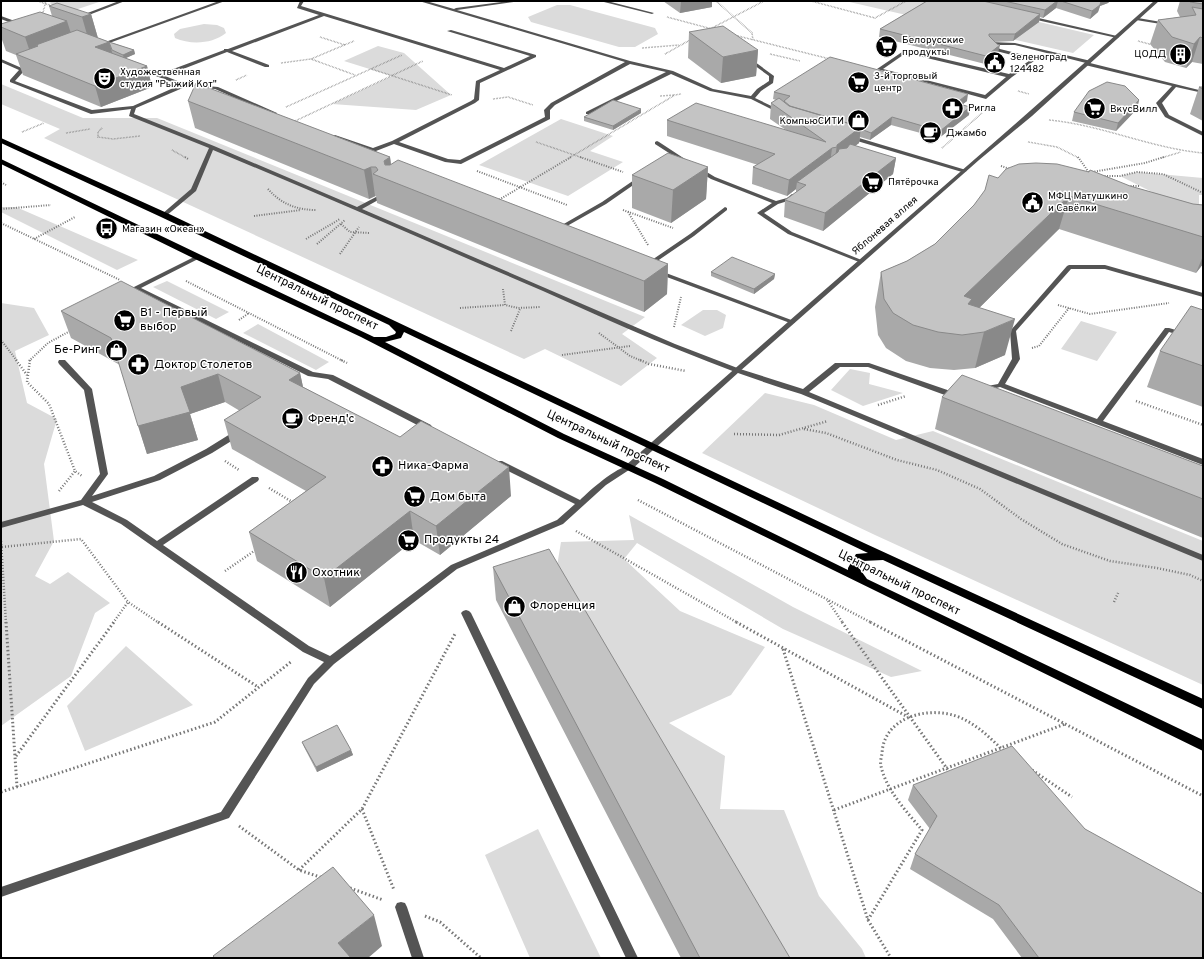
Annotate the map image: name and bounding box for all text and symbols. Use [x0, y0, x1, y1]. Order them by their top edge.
supermarket icon: Белорусские продукты [874, 33, 900, 59]
place label: Белорусские продукты [902, 34, 964, 59]
building icon: ЦОДД [1168, 41, 1194, 67]
place label: ЦОДД [1134, 48, 1166, 61]
public building icon: Зеленоград 124482 [982, 50, 1008, 76]
place label: Зеленоград 124482 [1010, 51, 1067, 76]
theatre icon: Художественная студия "Рыжий Кот" [92, 65, 118, 91]
place label: Художественная студия "Рыжий Кот" [120, 66, 217, 91]
supermarket icon: 3-й торговый центр [846, 69, 872, 95]
place label: 3-й торговый центр [874, 70, 937, 95]
pharmacy icon: Ригла [939, 95, 965, 121]
supermarket icon: ВкусВилл [1081, 96, 1107, 122]
place label: Ригла [968, 102, 996, 115]
place label: ВкусВилл [1110, 103, 1157, 116]
shop icon: КомпьюСИТИ [846, 108, 872, 134]
place label: КомпьюСИТИ [780, 115, 844, 128]
cafe icon: Джамбо [918, 120, 944, 146]
place label: Джамбо [946, 127, 987, 140]
supermarket icon: Пятёрочка [859, 169, 885, 195]
place label: Пятёрочка [888, 176, 939, 189]
public building icon: МФЦ Матушкино и Савёлки [1020, 189, 1046, 215]
place label: МФЦ Матушкино и Савёлки [1048, 190, 1128, 215]
street label: Яблоневая аллея [849, 194, 921, 258]
bus stop icon: Магазин «Океан» [94, 216, 120, 242]
place label: Магазин «Океан» [122, 223, 205, 236]
street label: Центральный проспект [253, 261, 381, 335]
place label: В1 - Первый выбор [140, 305, 208, 335]
supermarket icon: В1 - Первый выбор [111, 307, 137, 333]
shop icon: Бе-Ринг [103, 337, 129, 363]
place label: Бе-Ринг [54, 342, 100, 358]
pharmacy icon: Доктор Столетов [125, 352, 151, 378]
place label: Доктор Столетов [154, 357, 252, 373]
cafe icon: Френд'с [280, 406, 306, 432]
street label: Центральный проспект [544, 406, 673, 478]
place label: Френд'с [308, 411, 354, 427]
pharmacy icon: Ника-Фарма [369, 453, 395, 479]
place label: Ника-Фарма [398, 458, 469, 474]
supermarket icon: Дом быта [401, 484, 427, 510]
place label: Дом быта [430, 489, 486, 505]
supermarket icon: Продукты 24 [395, 527, 421, 553]
place label: Продукты 24 [424, 532, 499, 548]
street label: Центральный проспект [835, 546, 963, 620]
restaurant icon: Охотник [283, 560, 309, 586]
place label: Охотник [312, 565, 360, 581]
shop icon: Флоренция [502, 593, 528, 619]
place label: Флоренция [530, 598, 595, 614]

